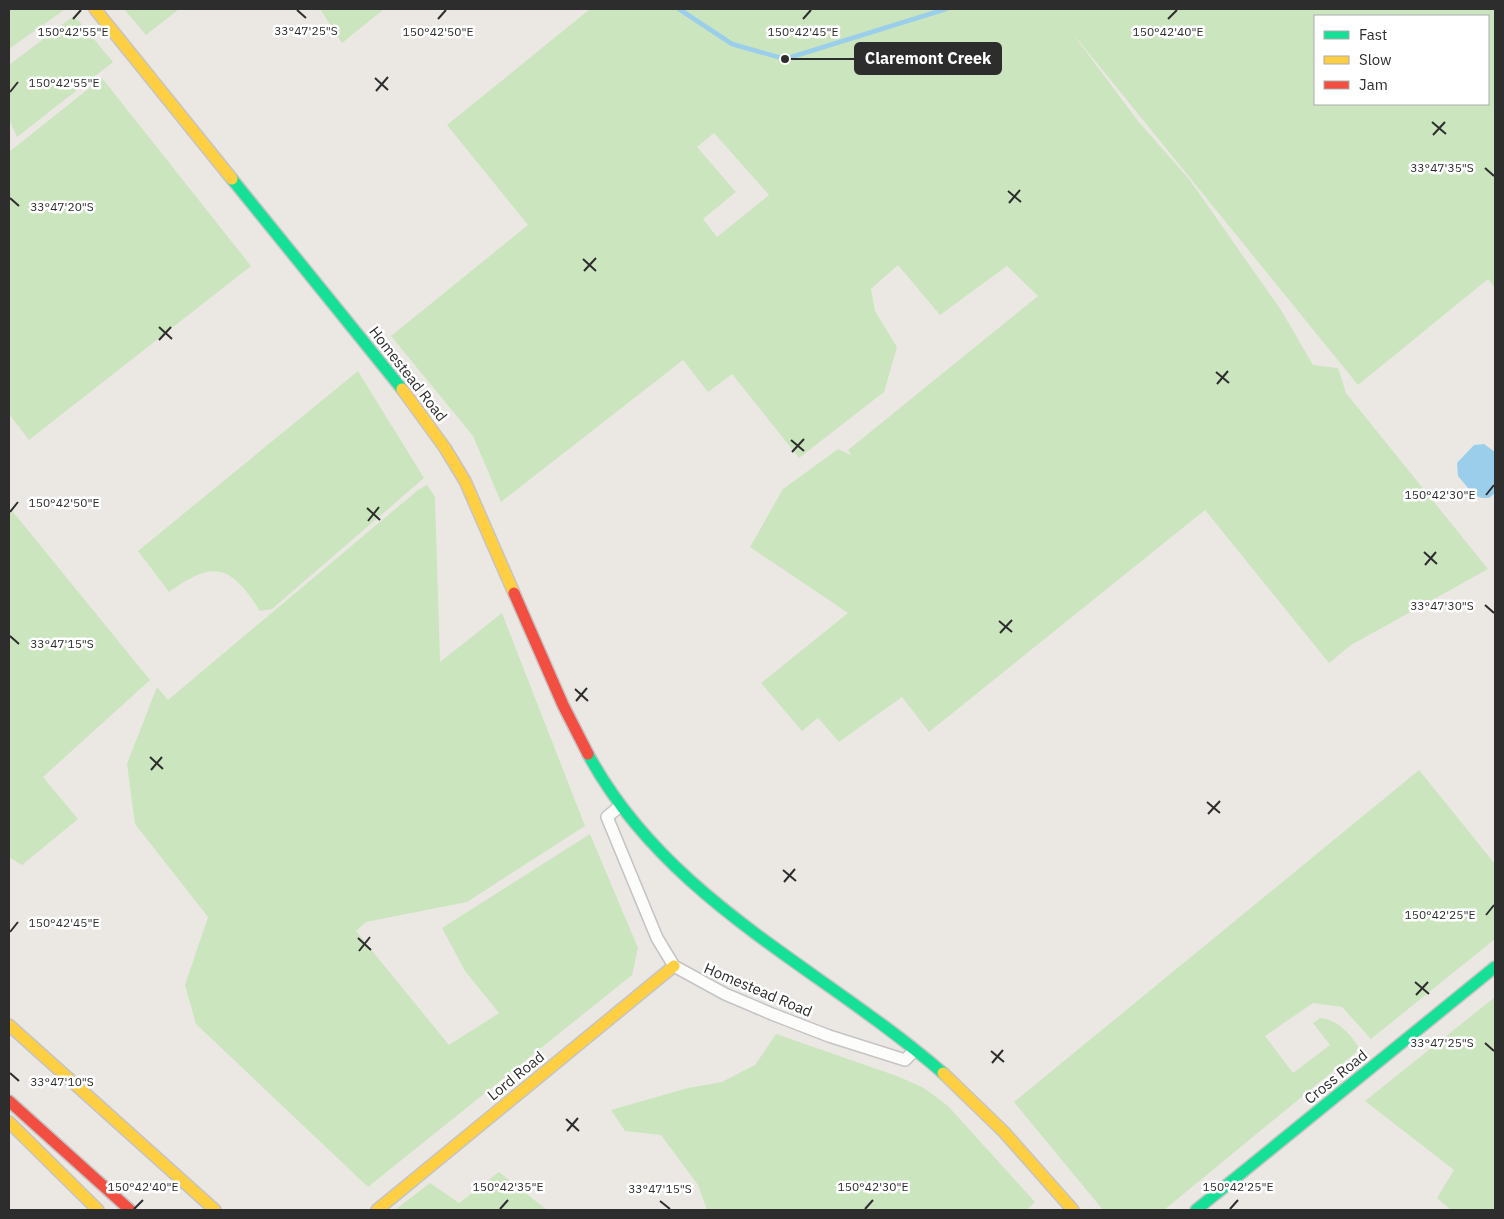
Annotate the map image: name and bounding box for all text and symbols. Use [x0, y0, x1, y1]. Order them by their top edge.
legend [1314, 15, 1489, 105]
text: 33°47'25"S [274, 23, 338, 38]
text: 150°42'55"E [38, 24, 108, 39]
text: 150°42'50"E [403, 24, 473, 39]
text: 150°42'45"E [768, 24, 838, 39]
text: 150°42'40"E [1133, 24, 1203, 39]
text: Fast [1359, 25, 1387, 44]
callout: Claremont Creek [855, 43, 1001, 74]
text: Claremont Creek [865, 48, 992, 68]
text: Slow [1359, 50, 1392, 69]
text: 150°42'55"E [29, 75, 99, 90]
text: Jam [1359, 75, 1388, 94]
text: 33°47'35"S [1410, 160, 1474, 175]
text: 33°47'20"S [30, 199, 94, 214]
street label: Homestead Road [365, 322, 452, 425]
text: 150°42'30"E [1405, 487, 1475, 502]
text: 150°42'50"E [29, 495, 99, 510]
text: 33°47'30"S [1410, 598, 1474, 613]
text: 33°47'15"S [30, 636, 94, 651]
text: 150°42'25"E [1405, 907, 1475, 922]
text: 150°42'45"E [29, 915, 99, 930]
street label: Homestead Road [701, 958, 815, 1021]
text: 33°47'25"S [1410, 1035, 1474, 1050]
street label: Cross Road [1300, 1045, 1371, 1108]
street label: Lord Road [483, 1047, 548, 1104]
text: 33°47'10"S [30, 1074, 94, 1089]
text: 150°42'40"E [108, 1179, 178, 1194]
text: 150°42'35"E [473, 1179, 543, 1194]
text: 150°42'30"E [838, 1179, 908, 1194]
text: 150°42'25"E [1203, 1179, 1273, 1194]
text: 33°47'15"S [628, 1181, 692, 1196]

